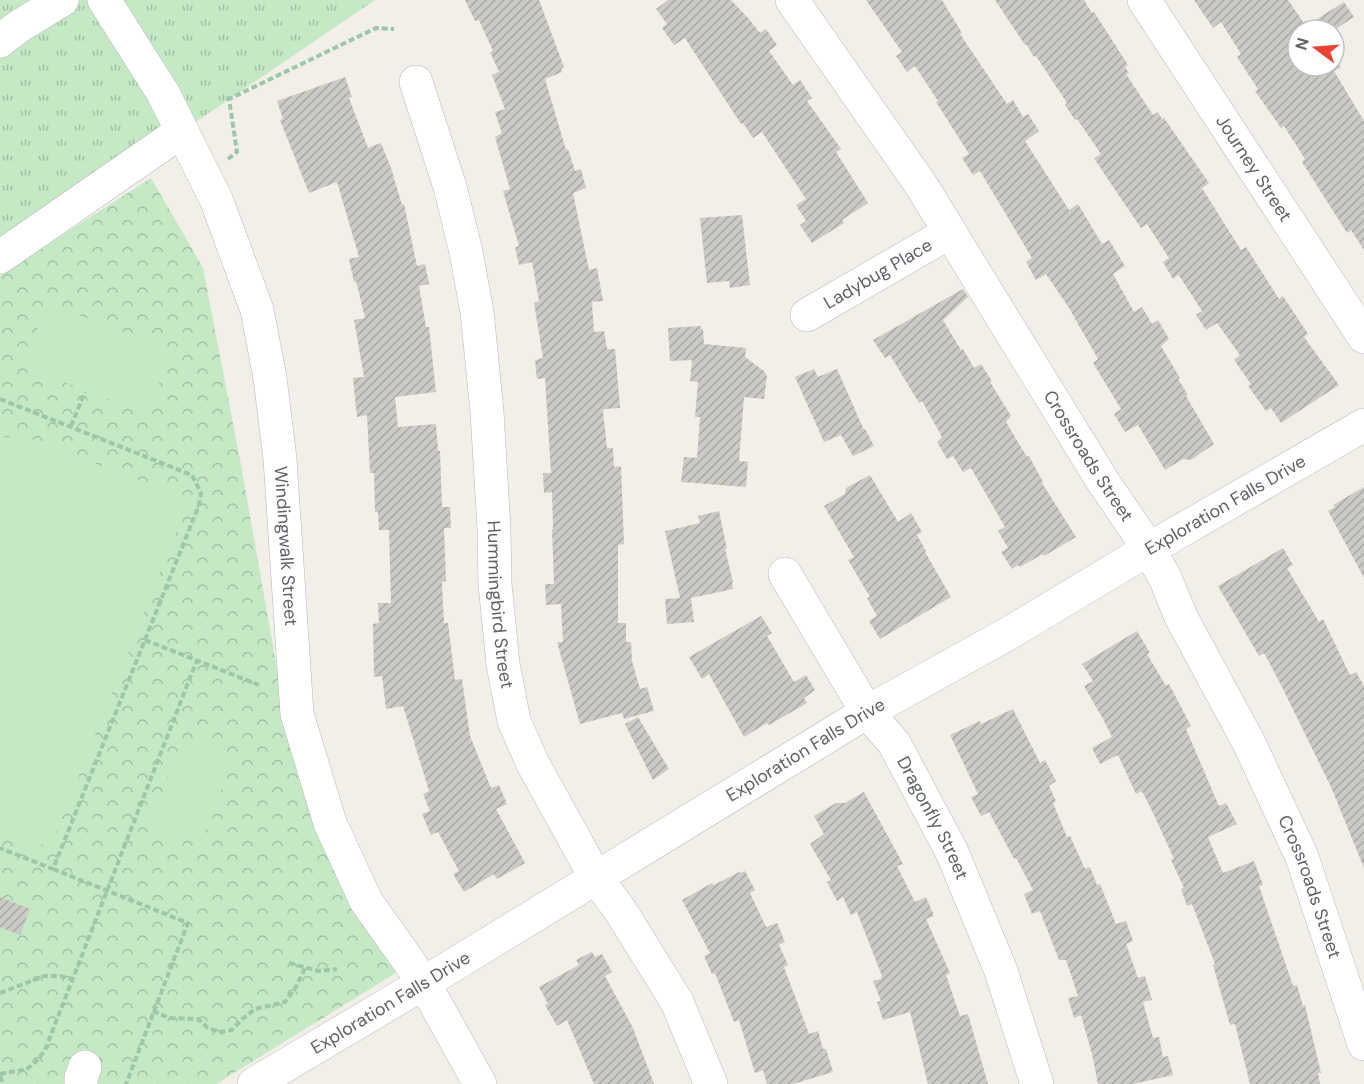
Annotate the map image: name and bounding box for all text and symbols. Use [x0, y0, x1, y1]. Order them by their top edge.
north arrow [1286, 18, 1346, 78]
text: N [1290, 35, 1314, 53]
street label: Journey Street [1210, 110, 1297, 226]
street label: Ladybug Place [819, 233, 937, 315]
street label: Crossroads Street [1038, 386, 1139, 526]
street label: Exploration Falls Drive [1141, 449, 1310, 561]
street label: Windingwalk Street [268, 465, 303, 627]
street label: Hummingbird Street [482, 520, 519, 691]
street label: Exploration Falls Drive [722, 692, 889, 807]
street label: Dragonfly Street [891, 752, 974, 883]
street label: Crossroads Street [1272, 811, 1347, 962]
street label: Exploration Falls Drive [306, 946, 475, 1060]

